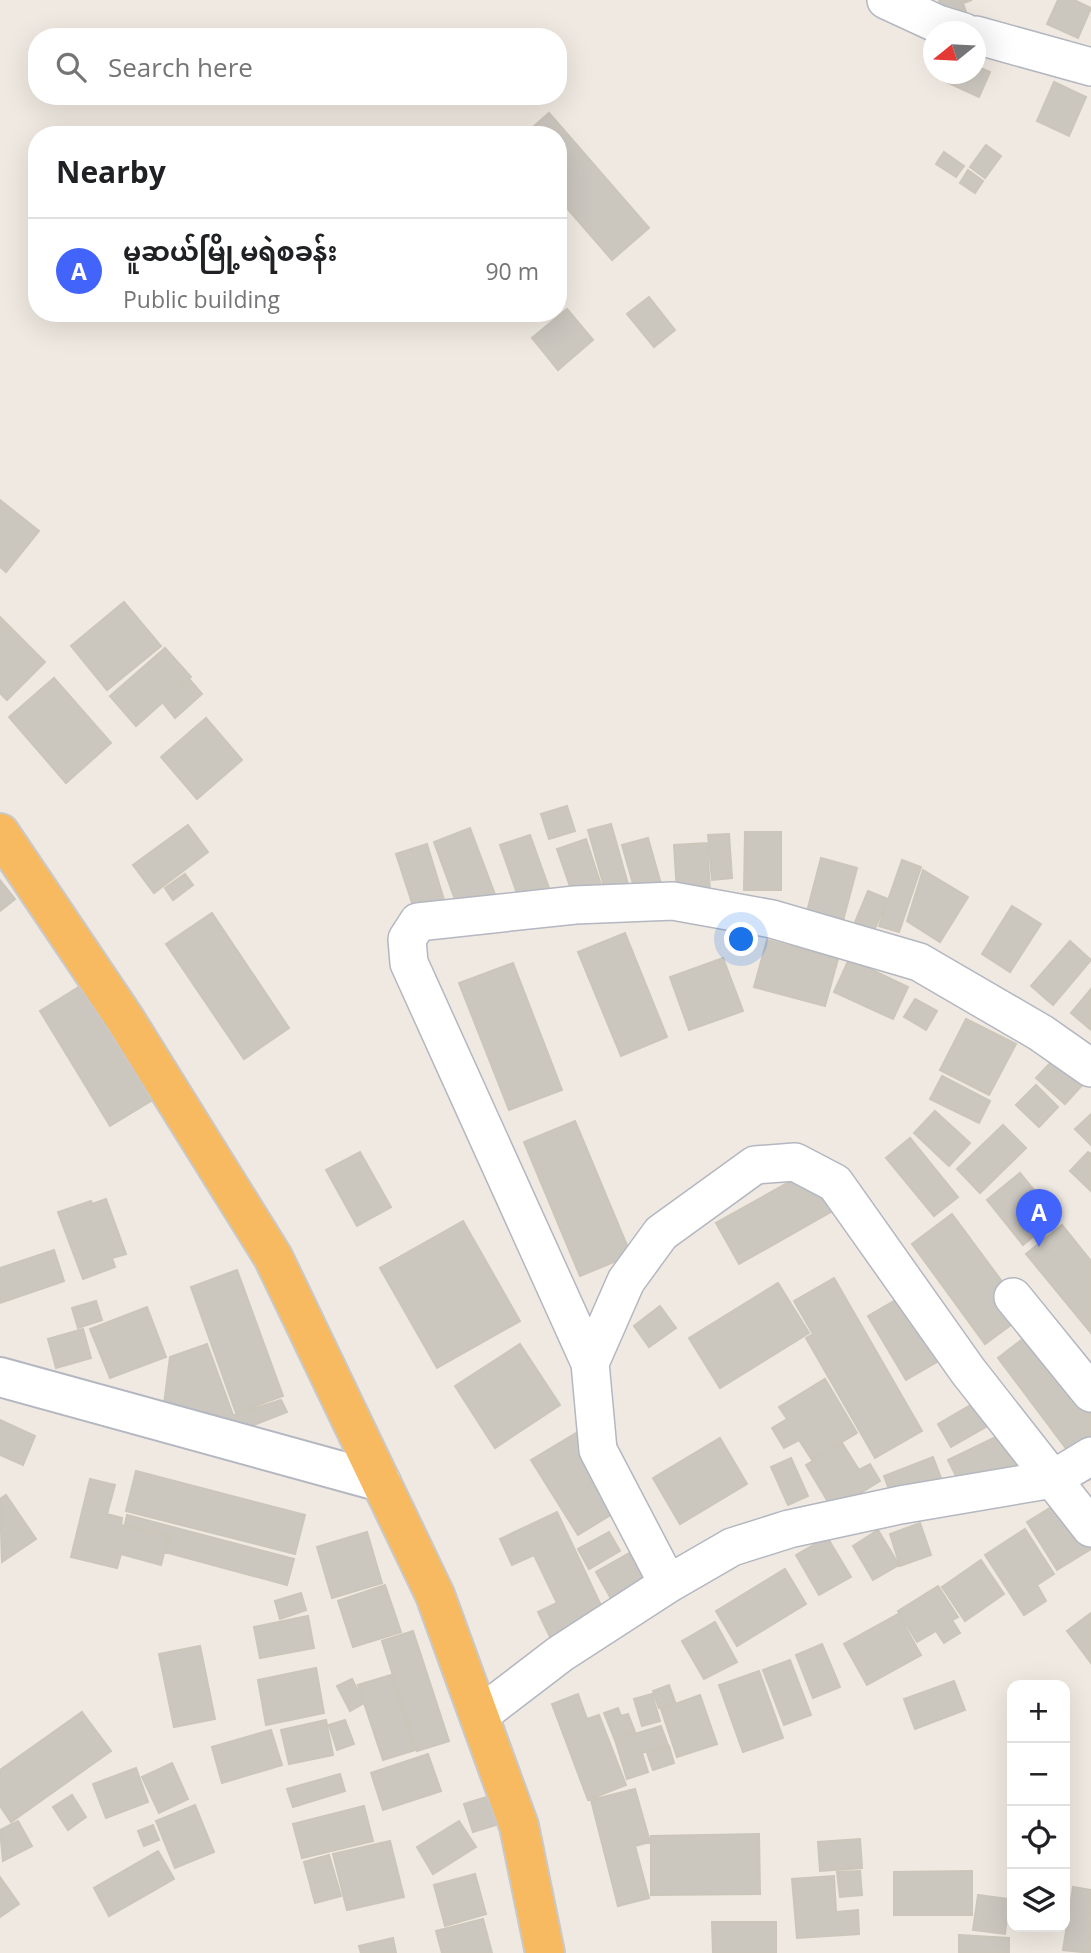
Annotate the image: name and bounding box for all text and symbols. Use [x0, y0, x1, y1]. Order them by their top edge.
north arrow [923, 21, 986, 84]
search box [28, 28, 567, 105]
icon: search [52, 48, 90, 86]
text: Search here [108, 49, 253, 85]
text: Nearby [56, 151, 166, 192]
text: မူဆယ်မြို့မရဲစခန်း [123, 233, 337, 269]
text: A [71, 255, 87, 287]
text: 90 m [485, 255, 539, 287]
text: Public building [123, 283, 280, 315]
your location [724, 922, 758, 956]
pin: A [1016, 1189, 1062, 1247]
map controls [1007, 1680, 1070, 1932]
button: + [1007, 1680, 1070, 1743]
button: − [1007, 1743, 1070, 1806]
button: locate [1007, 1806, 1070, 1869]
button: layers [1007, 1869, 1070, 1932]

